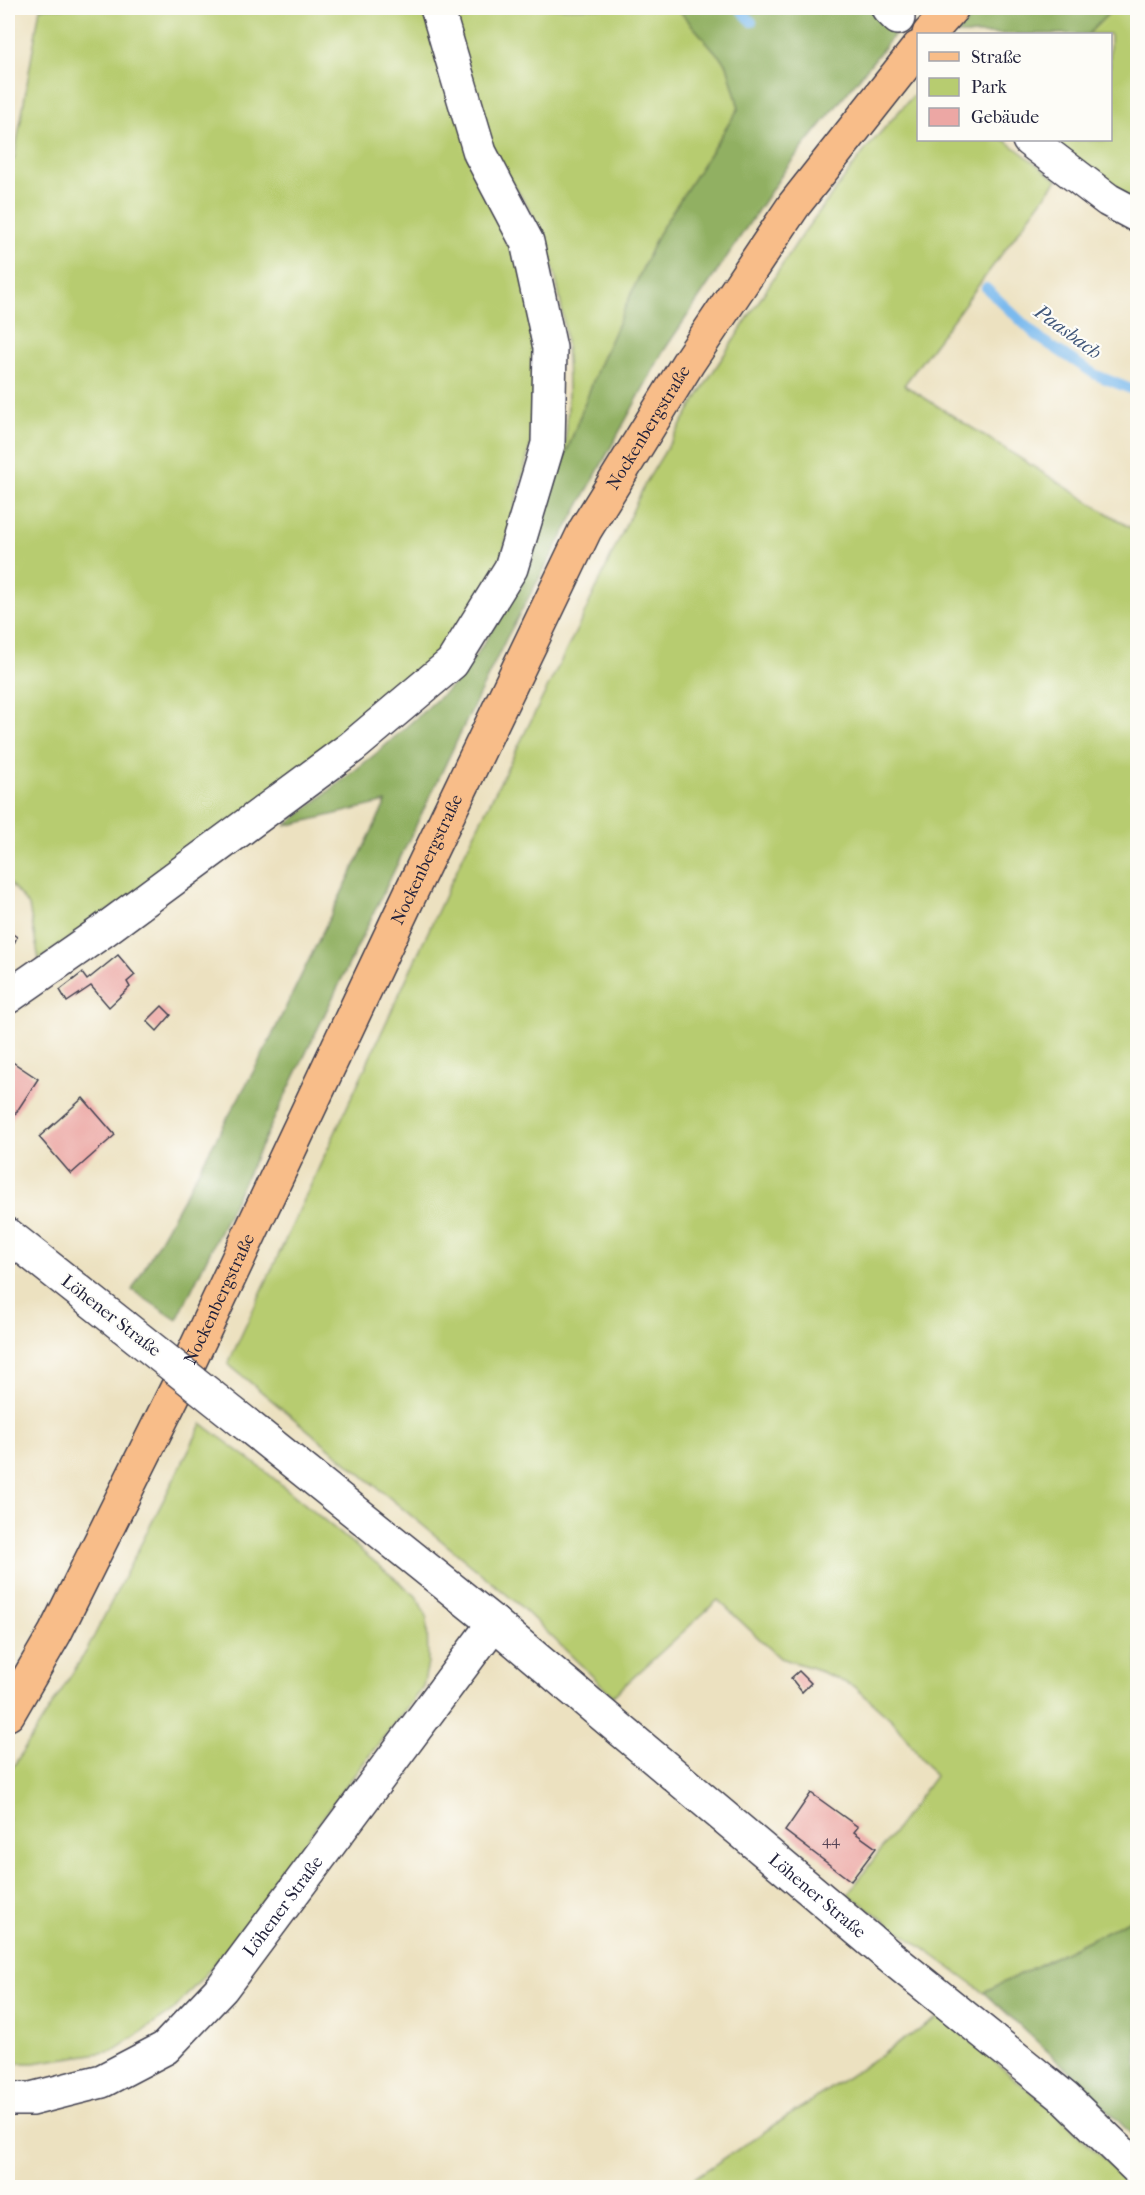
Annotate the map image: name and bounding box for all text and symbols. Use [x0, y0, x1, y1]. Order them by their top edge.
legend [917, 33, 1112, 141]
text: Straße [971, 47, 1022, 68]
text: Park [971, 77, 1008, 98]
text: Gebäude [971, 107, 1039, 128]
water label: Paasbach [1029, 299, 1106, 364]
street label: Nockenbergstraße [602, 361, 695, 493]
street label: Nockenbergstraße [387, 791, 467, 928]
street label: Nockenbergstraße [179, 1230, 259, 1368]
street label: Löhener Straße [57, 1271, 165, 1361]
house number: 44 [822, 1831, 841, 1849]
street label: Löhener Straße [765, 1849, 870, 1942]
street label: Löhener Straße [239, 1852, 327, 1961]

